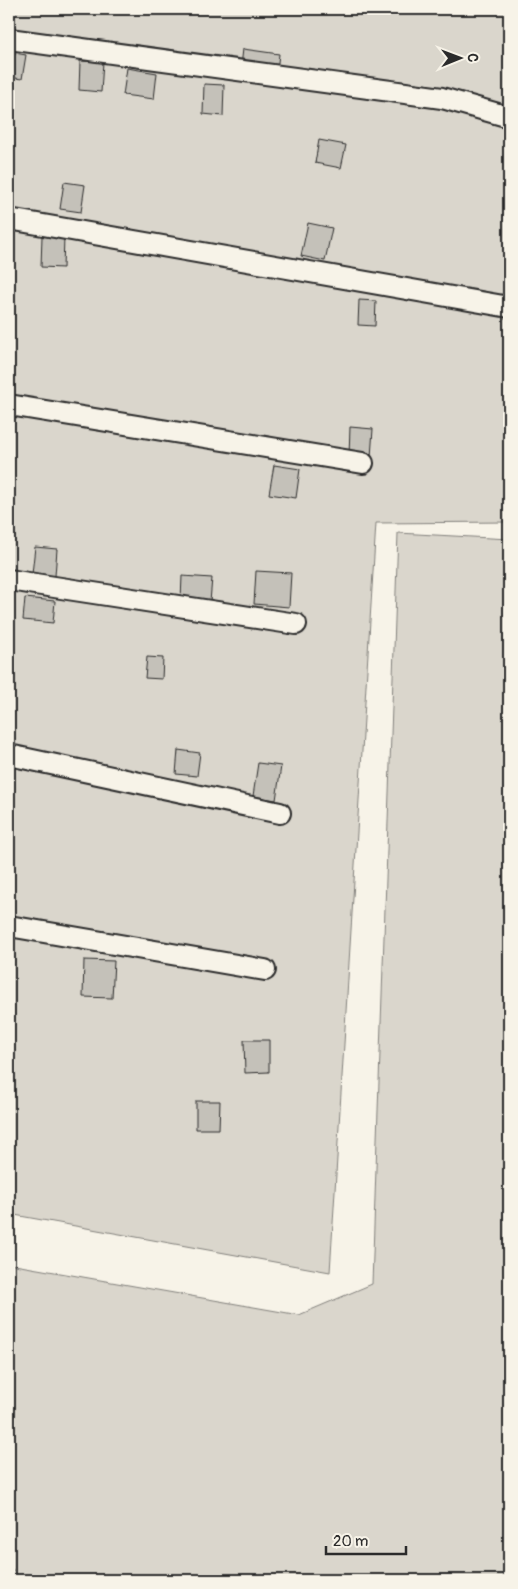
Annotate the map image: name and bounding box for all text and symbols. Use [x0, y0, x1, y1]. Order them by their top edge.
north arrow [436, 32, 486, 82]
text: С [464, 53, 481, 63]
scale bar [326, 1524, 406, 1556]
text: 20 m [333, 1532, 368, 1551]

